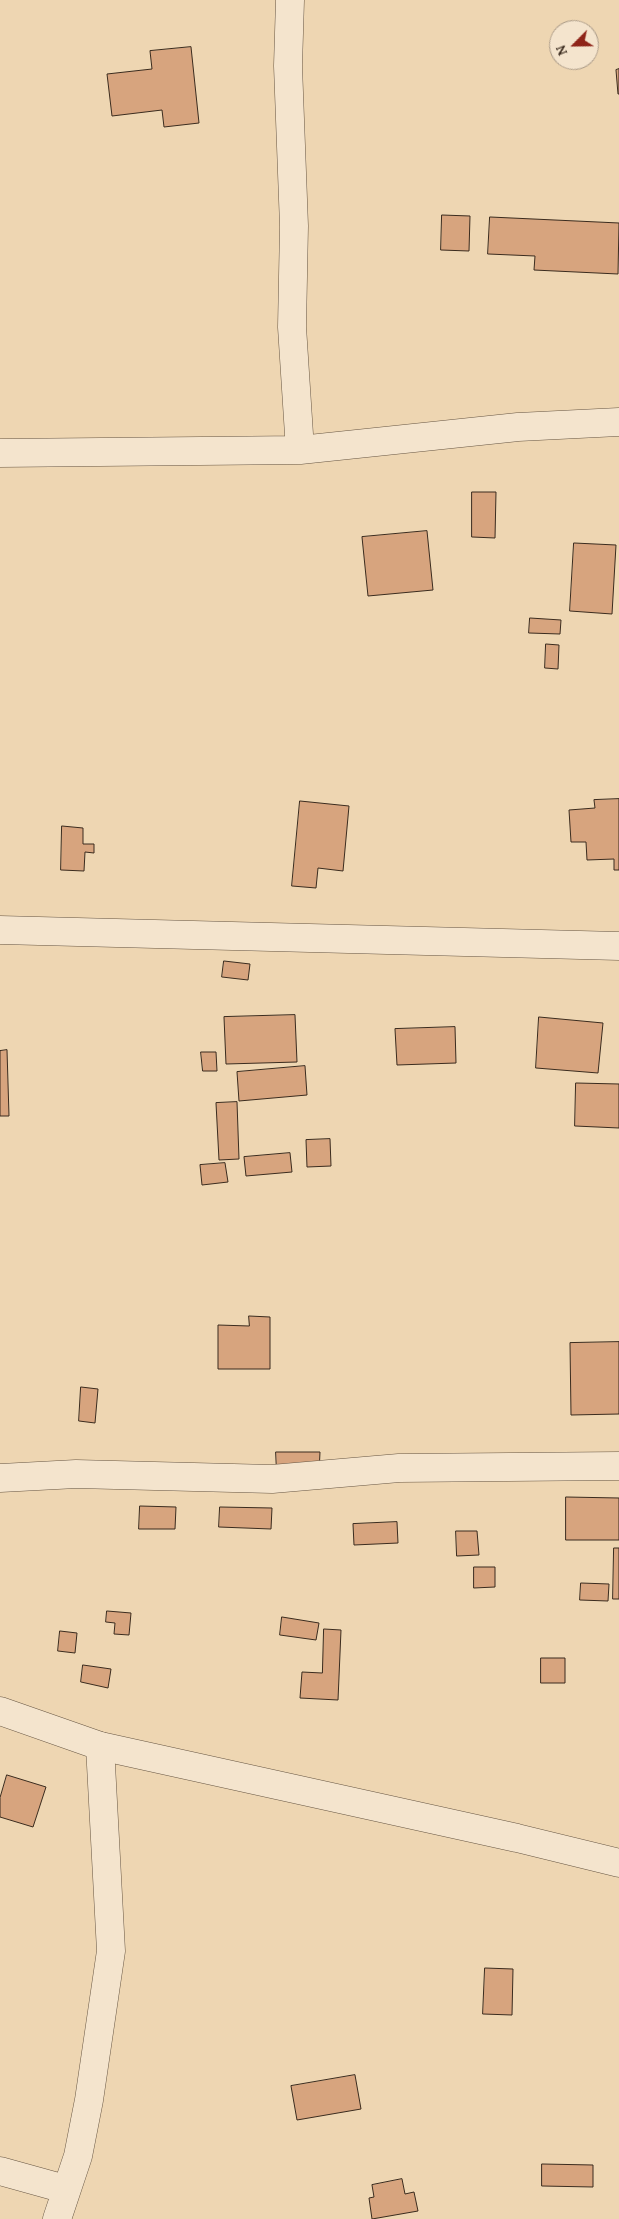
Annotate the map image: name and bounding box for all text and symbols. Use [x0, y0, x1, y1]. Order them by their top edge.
north arrow [549, 20, 599, 70]
text: N [550, 42, 572, 59]

